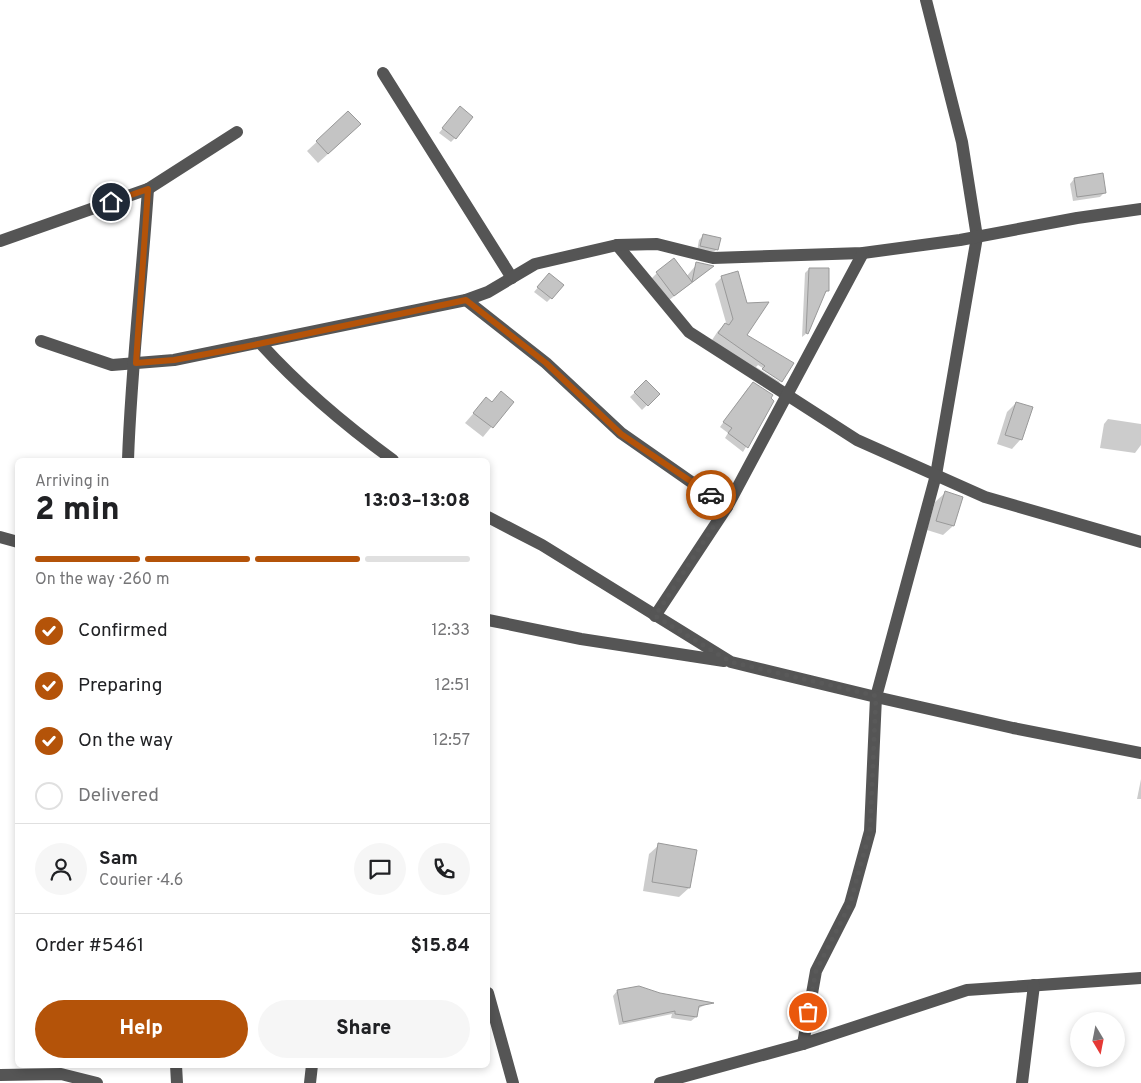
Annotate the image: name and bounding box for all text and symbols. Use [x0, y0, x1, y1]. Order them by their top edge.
pin [90, 181, 132, 223]
icon: home [97, 188, 125, 216]
courier [686, 470, 736, 520]
text: Arriving in [35, 472, 110, 492]
icon: car [697, 481, 725, 509]
text: 13:03–13:08 [364, 489, 470, 513]
text: 2 min [35, 491, 120, 531]
text: On the way · 260 m [35, 570, 169, 590]
icon: check [35, 617, 63, 645]
text: Confirmed [78, 619, 168, 643]
text: 12:33 [431, 621, 470, 641]
icon: check [35, 672, 63, 700]
text: Preparing [78, 674, 162, 698]
text: 12:51 [435, 676, 470, 696]
icon: check [35, 727, 63, 755]
text: On the way [78, 729, 173, 753]
text: 12:57 [433, 731, 470, 751]
text: Delivered [78, 784, 159, 808]
button: person [35, 843, 87, 895]
button: chat [354, 843, 406, 895]
button: phone [418, 843, 470, 895]
text: Sam [99, 847, 138, 871]
text: Courier · 4.6 [99, 871, 183, 891]
text: Order #5461 [35, 934, 144, 958]
text: $15.84 [411, 934, 470, 958]
pin [787, 991, 829, 1033]
icon: bag [794, 998, 822, 1026]
button: Help [35, 1000, 248, 1058]
button: Share [258, 1000, 470, 1058]
north arrow [1070, 1012, 1125, 1068]
map controls [1070, 1012, 1125, 1067]

